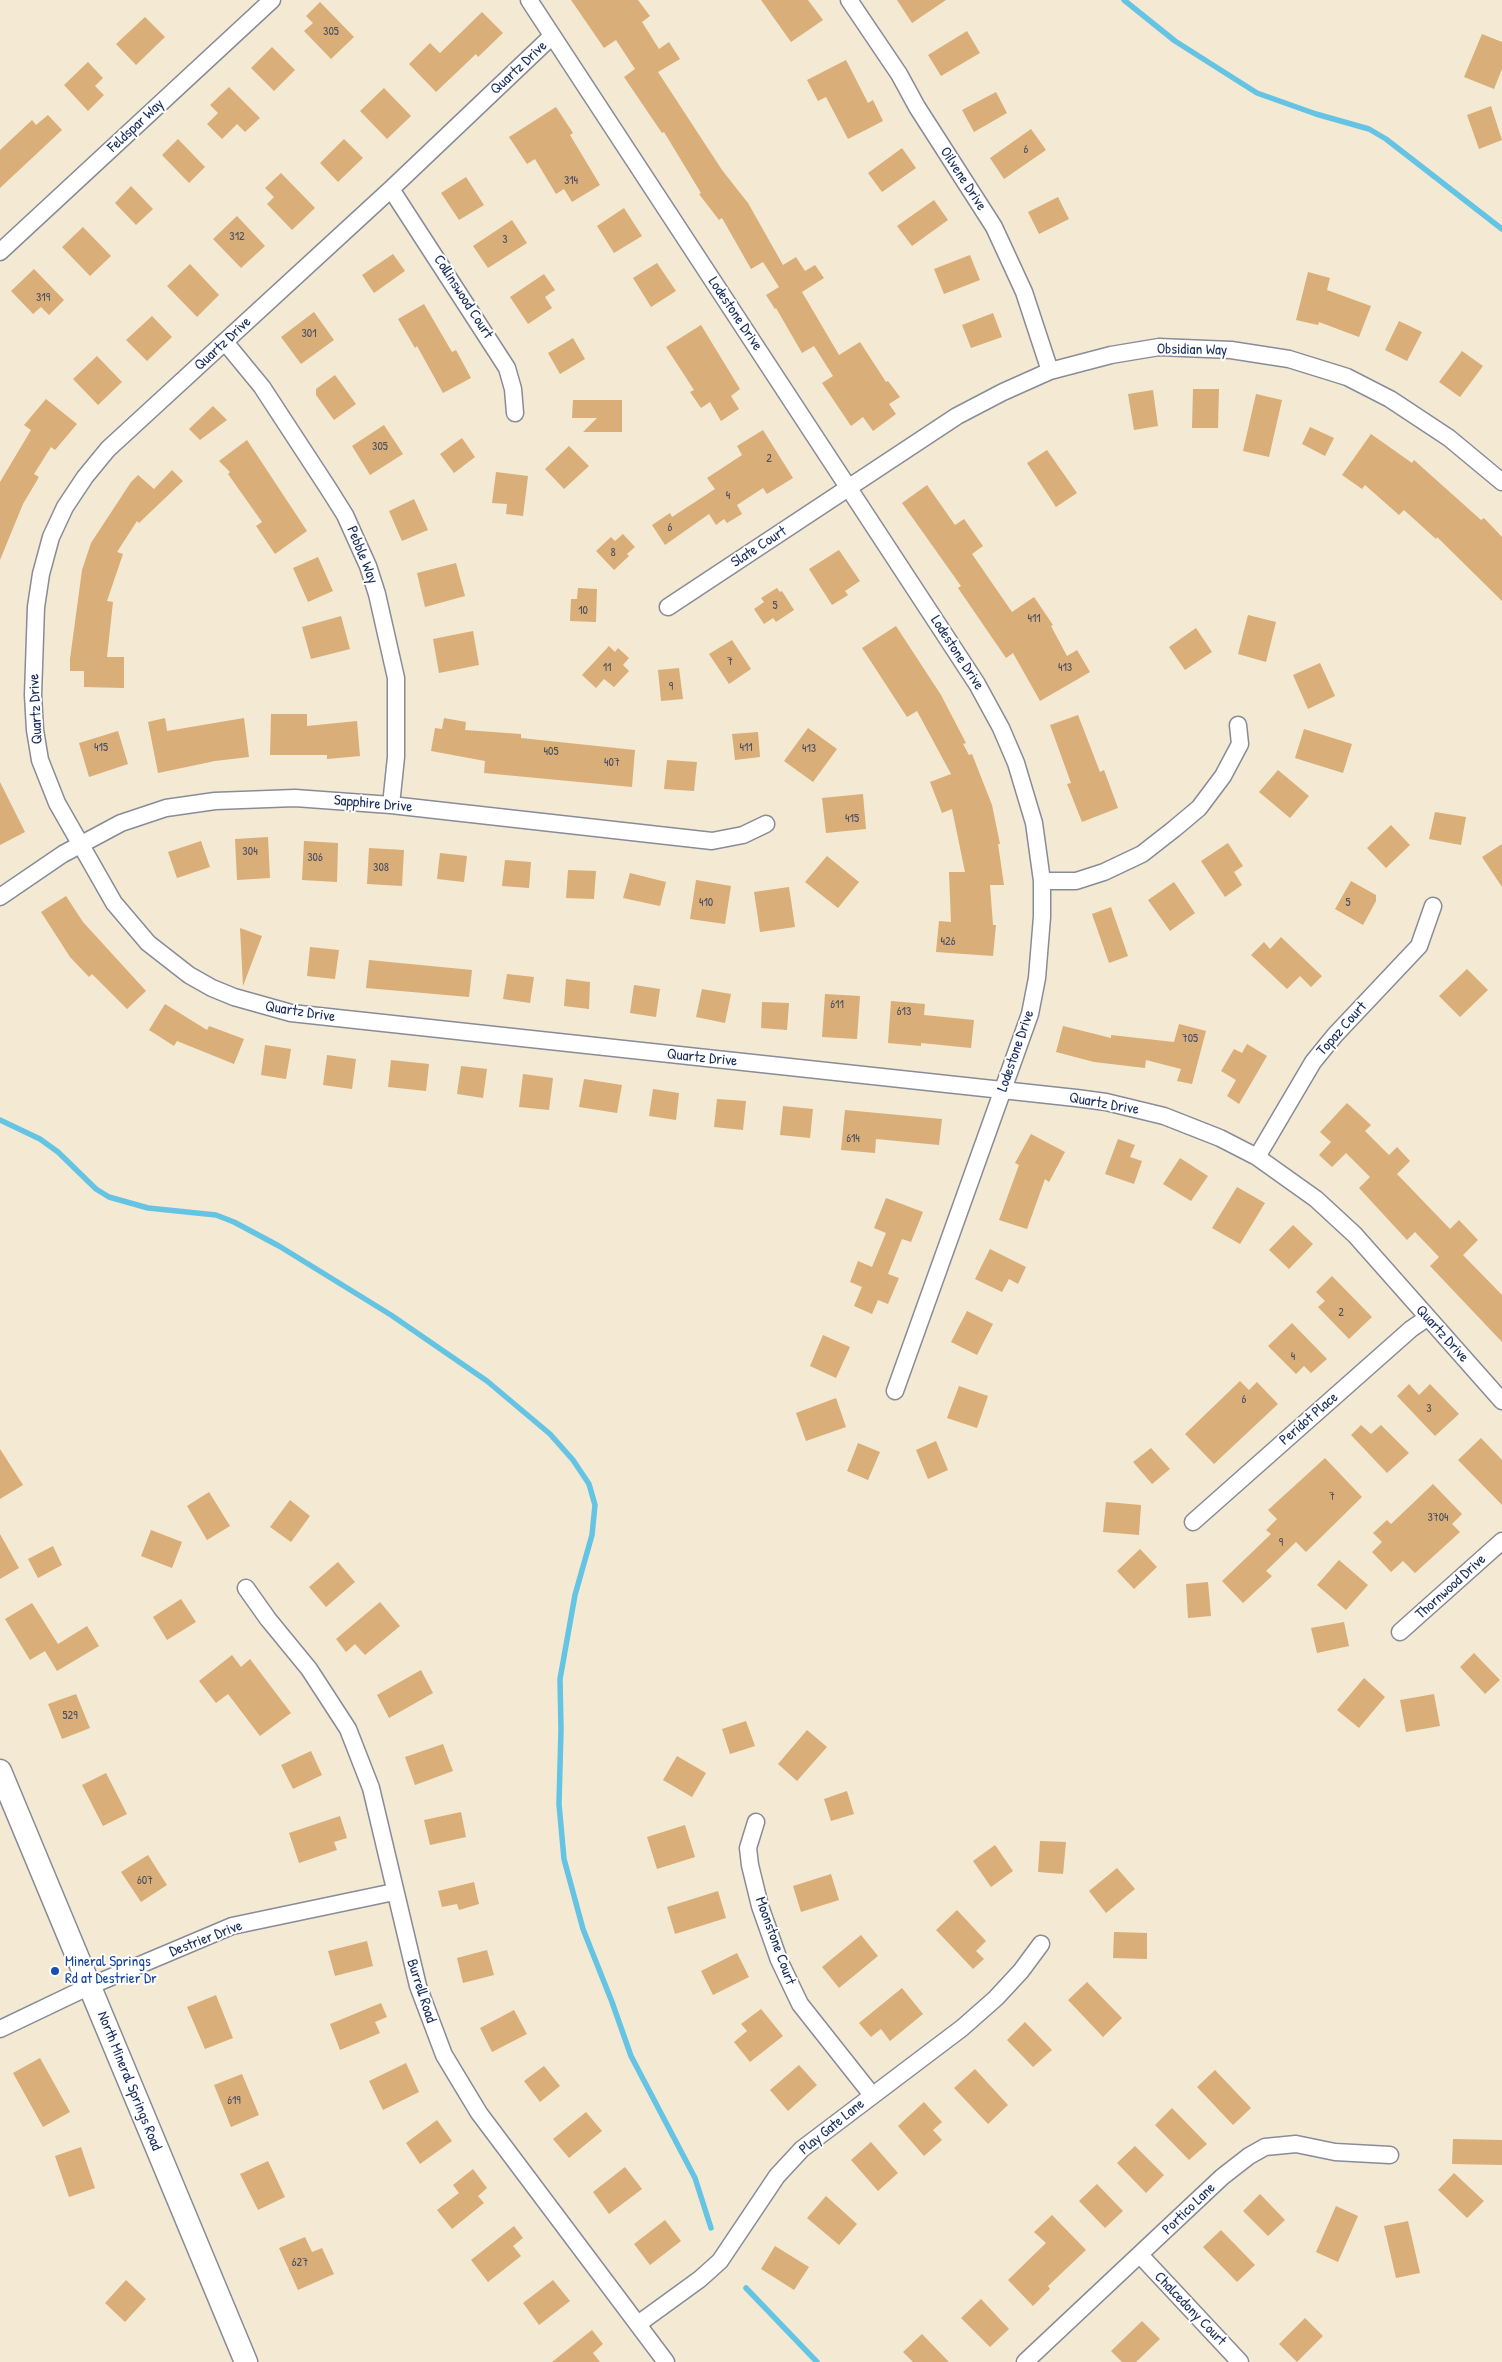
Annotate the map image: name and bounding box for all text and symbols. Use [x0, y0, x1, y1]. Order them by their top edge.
house number: 305 [323, 25, 339, 39]
street label: Quartz Drive [487, 37, 551, 99]
street label: Feldspar Way [104, 95, 168, 157]
house number: 6 [1024, 143, 1028, 157]
street label: Oilvene Drive [936, 144, 990, 214]
house number: 314 [564, 174, 578, 188]
house number: 312 [229, 230, 245, 244]
house number: 3 [502, 233, 508, 247]
street label: Collinswood Court [429, 252, 497, 342]
street label: Lodestone Drive [704, 274, 766, 354]
house number: 319 [36, 291, 50, 305]
street label: Quartz Drive [191, 313, 255, 375]
house number: 301 [301, 327, 317, 341]
street label: Obsidian Way [1157, 340, 1227, 360]
house number: 305 [372, 440, 388, 454]
house number: 2 [766, 452, 772, 466]
house number: 4 [726, 489, 730, 503]
house number: 6 [668, 521, 672, 535]
street label: Slate Court [728, 522, 790, 572]
street label: Pebble Way [342, 524, 382, 586]
house number: 8 [610, 546, 616, 560]
house number: 5 [772, 599, 778, 613]
house number: 10 [578, 604, 588, 618]
house number: 411 [1027, 612, 1041, 626]
street label: Lodestone Drive [926, 613, 988, 693]
house number: 7 [727, 655, 733, 669]
house number: 11 [603, 661, 611, 675]
house number: 413 [1058, 661, 1072, 675]
street label: Quartz Drive [25, 673, 47, 745]
house number: 9 [669, 680, 673, 694]
house number: 415 [94, 741, 108, 755]
house number: 411 [739, 741, 753, 755]
house number: 413 [802, 742, 816, 756]
house number: 405 [544, 745, 558, 759]
house number: 407 [604, 756, 620, 770]
street label: Sapphire Drive [333, 792, 413, 816]
house number: 415 [845, 812, 859, 826]
house number: 304 [242, 845, 258, 859]
house number: 306 [307, 851, 323, 865]
house number: 308 [373, 861, 389, 875]
house number: 410 [699, 896, 713, 910]
house number: 5 [1345, 896, 1351, 910]
house number: 426 [941, 935, 955, 949]
street label: Quartz Drive [264, 998, 336, 1026]
house number: 611 [830, 998, 844, 1012]
street label: Topaz Court [1313, 998, 1371, 1060]
house number: 613 [897, 1005, 911, 1019]
street label: Lodestone Drive [994, 1008, 1038, 1094]
house number: 705 [1182, 1032, 1198, 1046]
street label: Quartz Drive [666, 1045, 738, 1071]
street label: Quartz Drive [1068, 1089, 1140, 1119]
house number: 614 [846, 1132, 860, 1146]
street label: Quartz Drive [1412, 1302, 1472, 1366]
house number: 2 [1338, 1306, 1344, 1320]
house number: 4 [1291, 1350, 1295, 1364]
street label: Peridot Place [1276, 1389, 1342, 1449]
house number: 6 [1242, 1393, 1246, 1407]
house number: 3 [1426, 1402, 1432, 1416]
house number: 7 [1329, 1490, 1335, 1504]
house number: 3704 [1427, 1511, 1449, 1525]
house number: 9 [1279, 1536, 1283, 1550]
street label: Thornwood Drive [1412, 1551, 1490, 1623]
house number: 529 [62, 1709, 78, 1723]
house number: 607 [137, 1874, 153, 1888]
street label: Moonstone Court [751, 1895, 799, 1987]
street label: Destrier Drive [167, 1917, 245, 1961]
place label: Mineral Springs Rd at Destrier Dr [65, 1953, 157, 1988]
street label: Burrell Road [402, 1957, 440, 2025]
marker: Mineral Springs Rd at Destrier Dr [49, 1965, 61, 1977]
street label: North Mineral Springs Road [93, 2009, 165, 2153]
house number: 619 [227, 2094, 241, 2108]
street label: Play Gate Lane [796, 2095, 868, 2159]
street label: Portico Lane [1159, 2179, 1219, 2239]
house number: 627 [292, 2256, 308, 2270]
street label: Chalcedony Court [1150, 2268, 1230, 2350]

